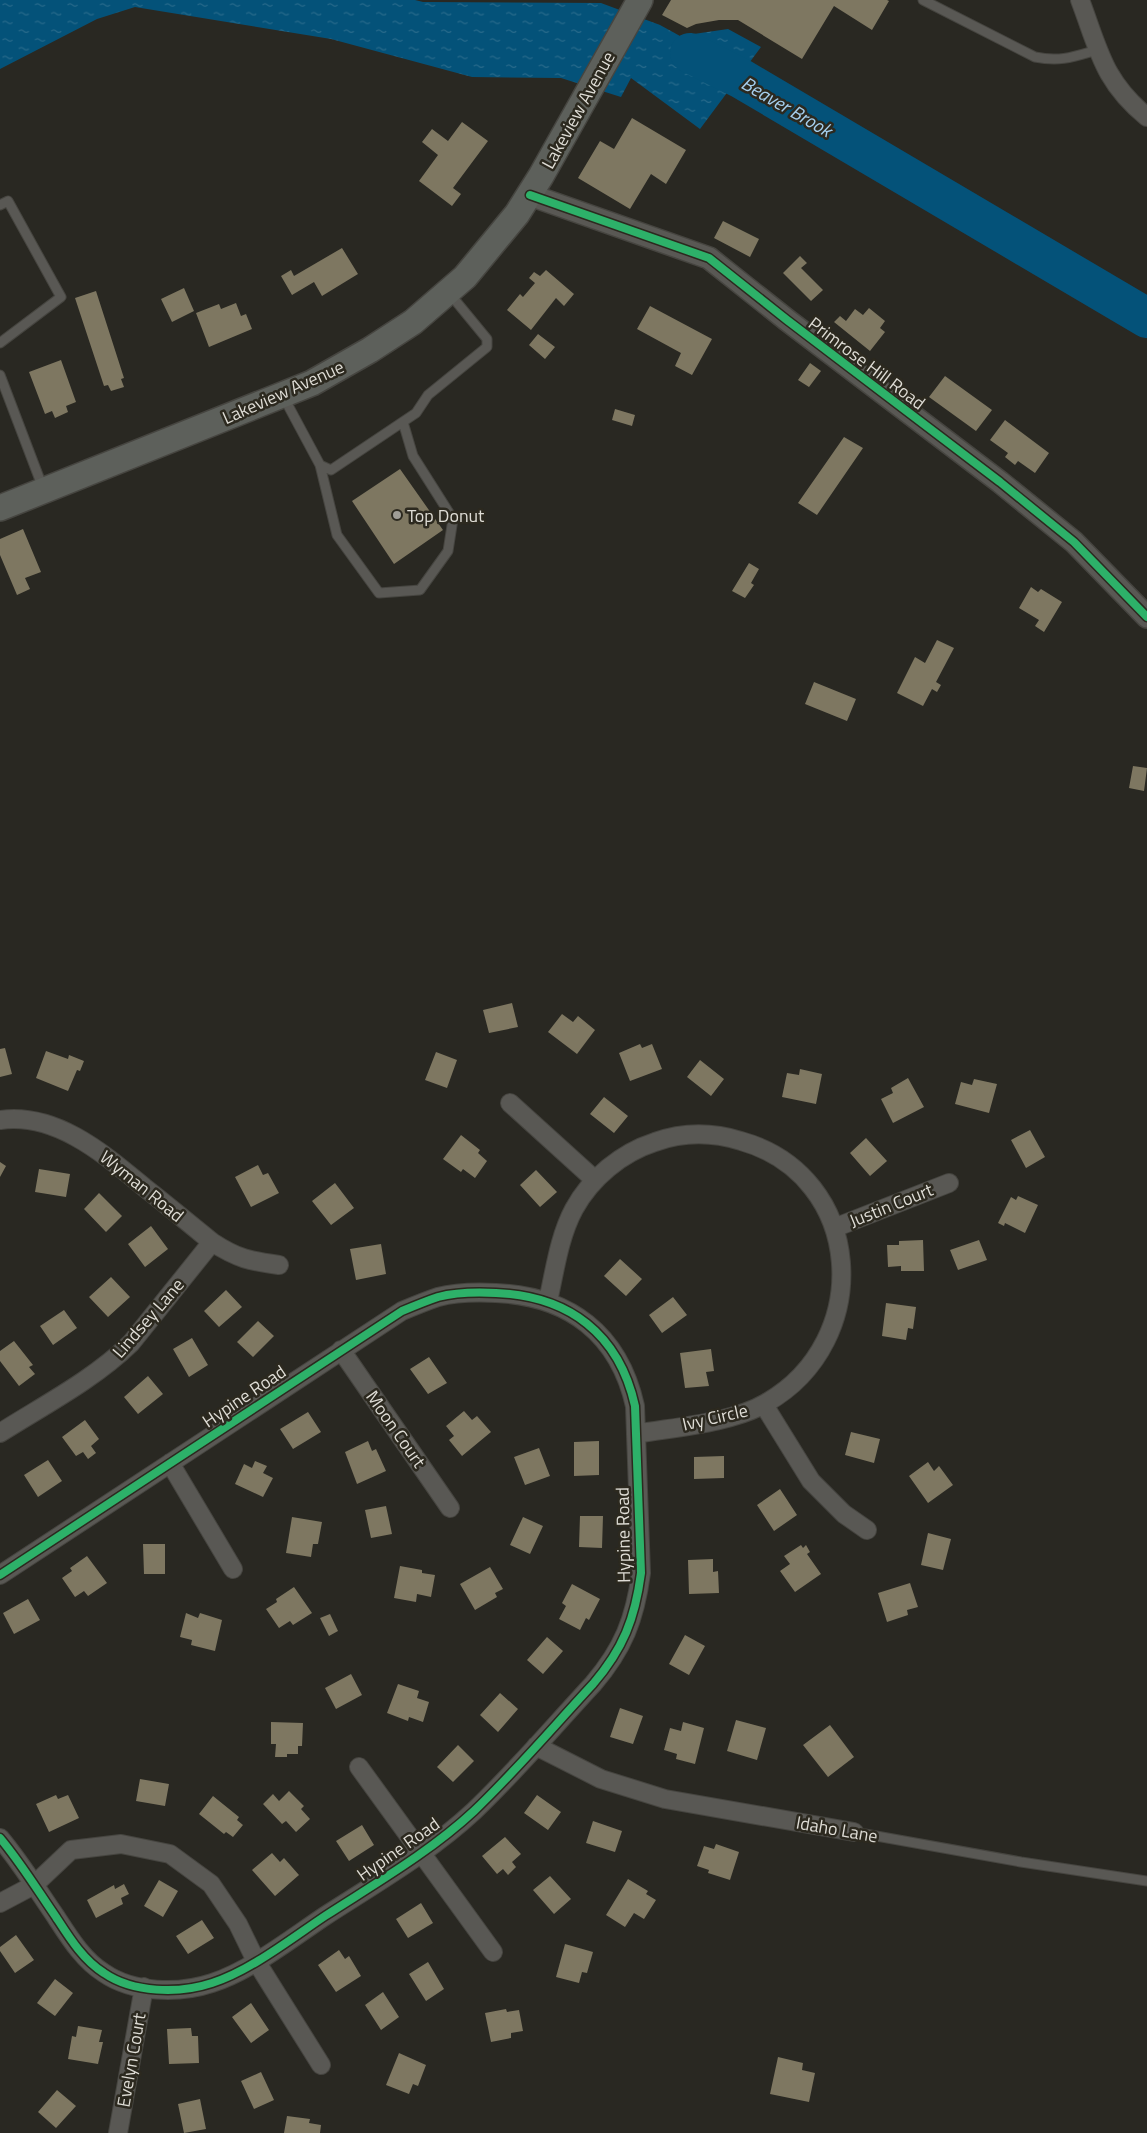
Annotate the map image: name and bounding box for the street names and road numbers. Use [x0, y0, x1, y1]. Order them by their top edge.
street label: Lakeview Avenue [535, 46, 621, 174]
street label: Primrose Hill Road [803, 310, 931, 416]
street label: Lakeview Avenue [218, 353, 348, 431]
street label: Wyman Road [94, 1144, 190, 1228]
street label: Justin Court [845, 1176, 938, 1234]
street label: Lindsey Lane [106, 1272, 190, 1364]
street label: Hypine Road [197, 1358, 291, 1434]
street label: Moon Court [359, 1385, 433, 1474]
street label: Ivy Circle [680, 1396, 750, 1438]
street label: Hypine Road [609, 1487, 637, 1583]
street label: Idaho Lane [794, 1809, 880, 1849]
street label: Hypine Road [351, 1810, 445, 1888]
street label: Evelyn Court [109, 2010, 153, 2109]

